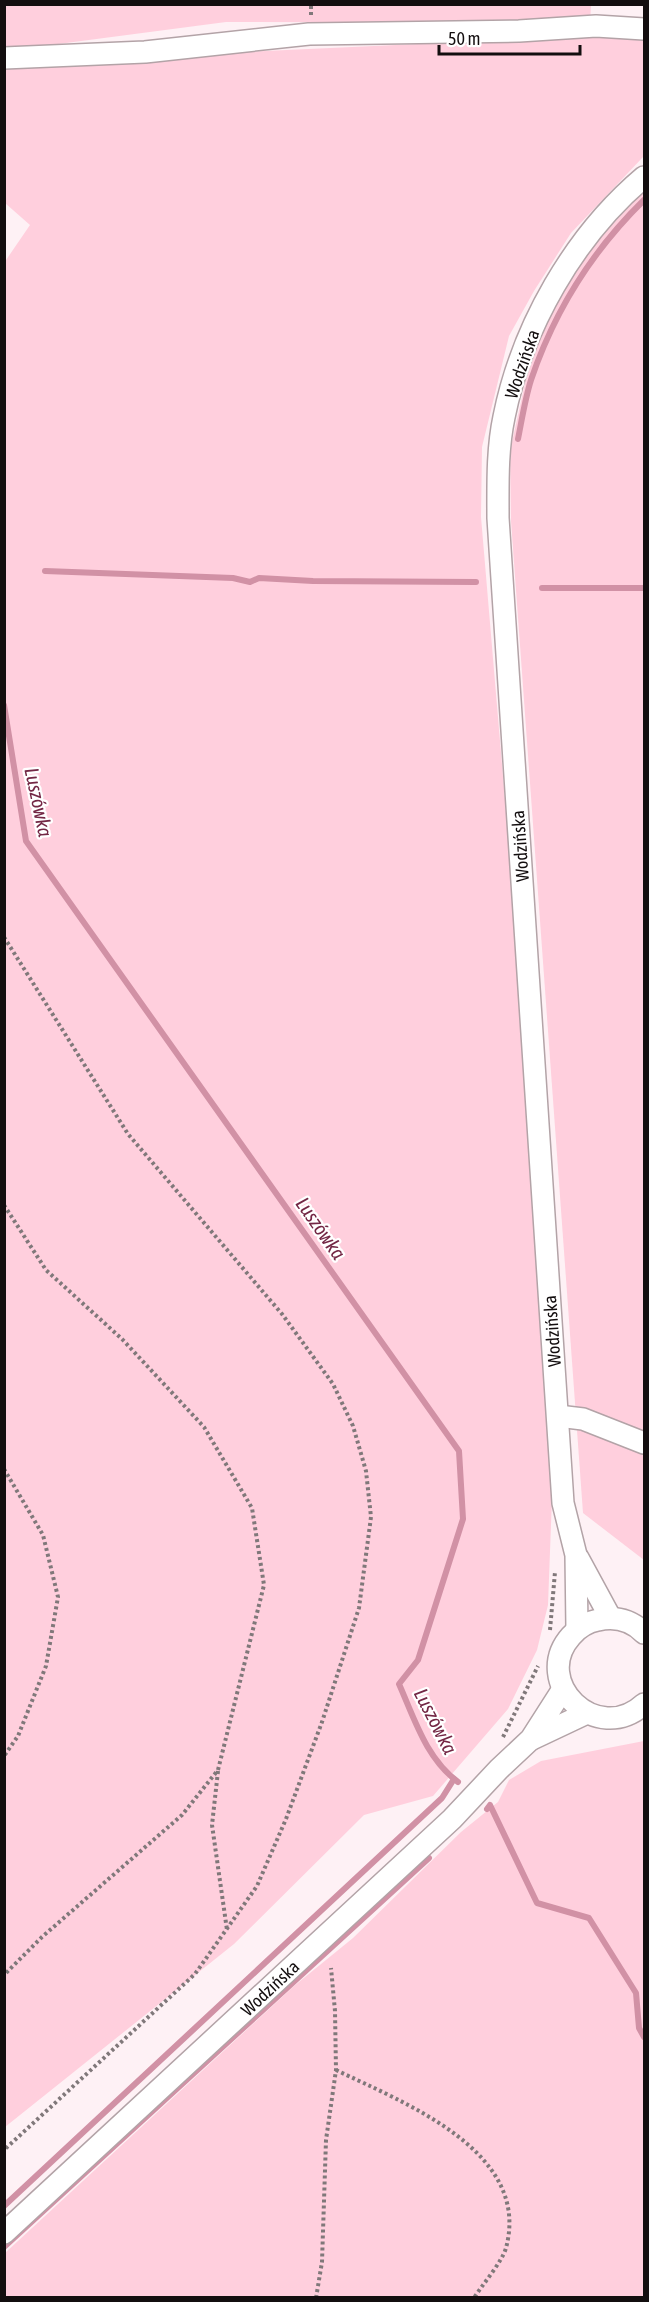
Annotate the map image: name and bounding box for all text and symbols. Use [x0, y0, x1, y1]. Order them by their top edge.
scale bar [439, 18, 580, 56]
text: 50 m [448, 28, 480, 49]
street label: Wodzińska [500, 327, 544, 401]
water label: Luszówka [20, 765, 58, 839]
street label: Wodzińska [507, 810, 533, 882]
water label: Luszówka [291, 1193, 351, 1263]
street label: Wodzińska [539, 1295, 565, 1367]
water label: Luszówka [410, 1684, 462, 1758]
street label: Wodzińska [237, 1956, 303, 2020]

